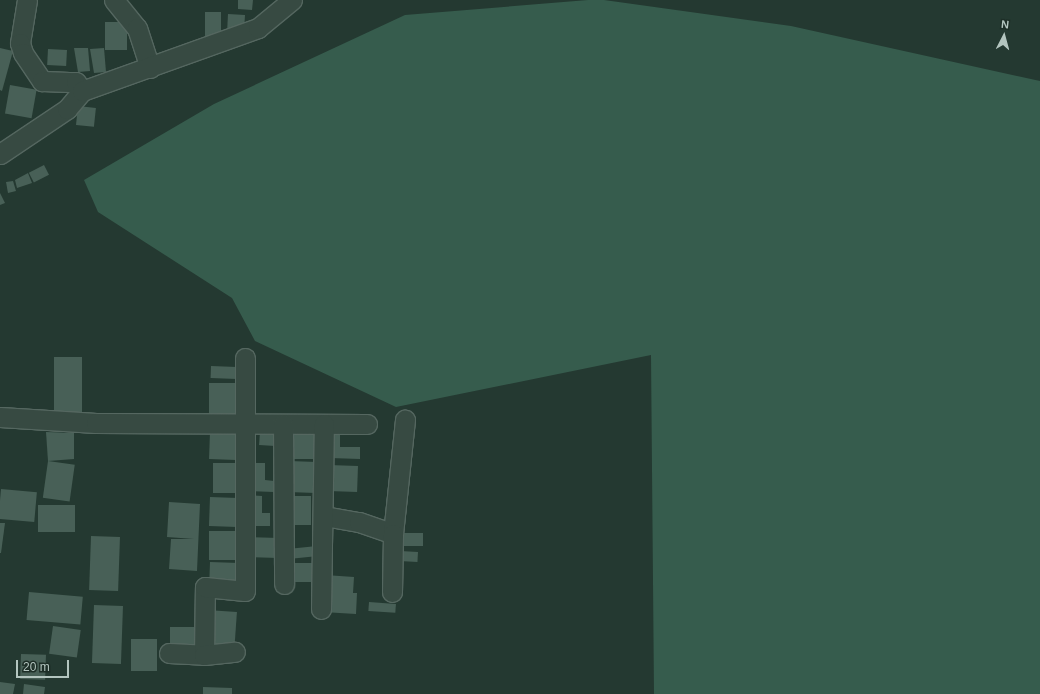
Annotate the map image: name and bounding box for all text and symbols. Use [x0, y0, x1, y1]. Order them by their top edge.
north arrow [984, 16, 1024, 56]
text: N [1001, 18, 1010, 30]
scale bar [18, 652, 71, 678]
text: 20 m [23, 660, 50, 674]

